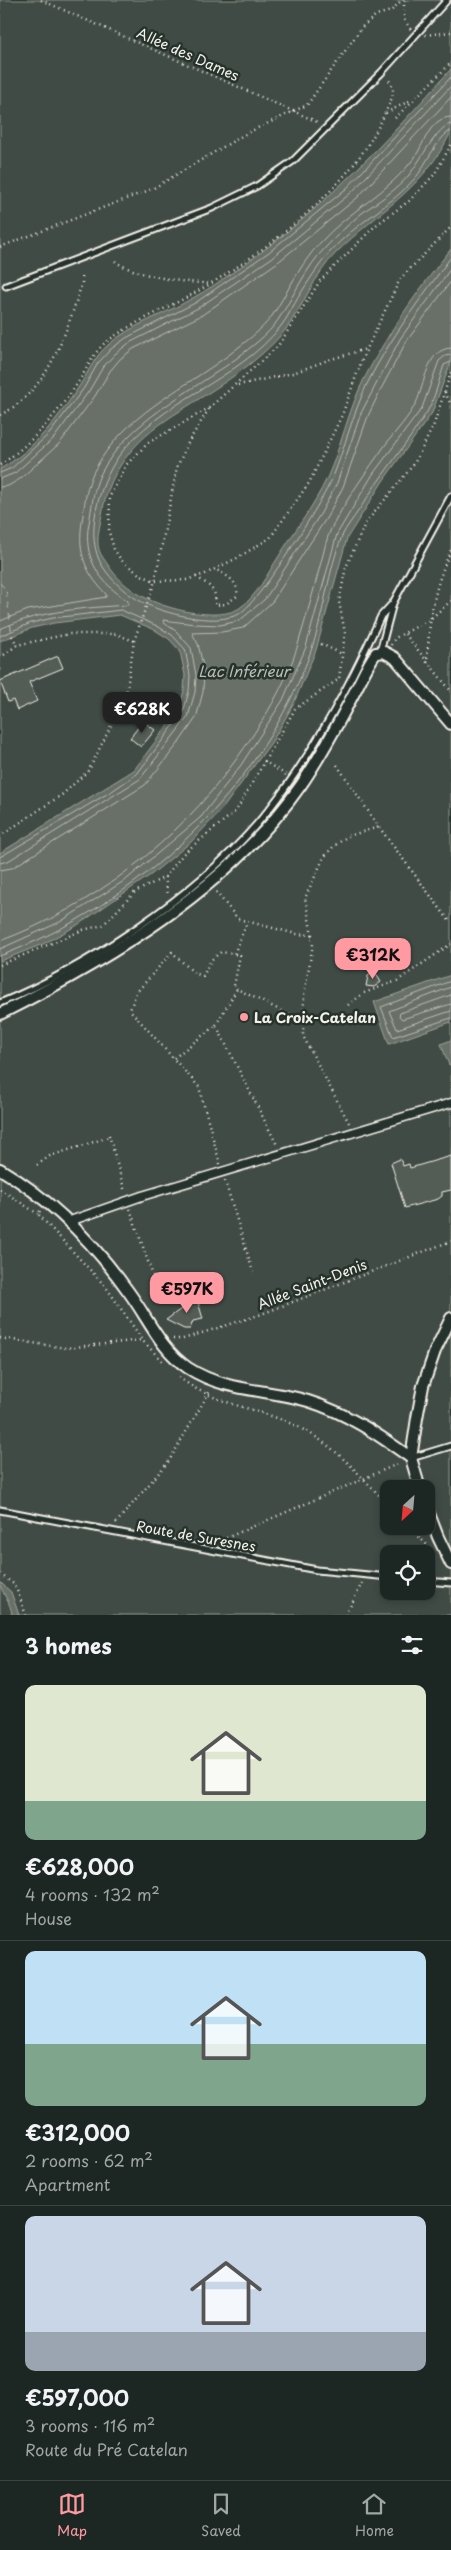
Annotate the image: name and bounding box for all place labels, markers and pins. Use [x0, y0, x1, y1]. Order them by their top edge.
pin: €628K [107, 692, 177, 734]
pin: €312K [338, 938, 408, 980]
place label: La Croix-Catelan [254, 1007, 376, 1028]
marker: La Croix-Catelan [238, 1011, 250, 1023]
pin: €597K [152, 1272, 222, 1314]

